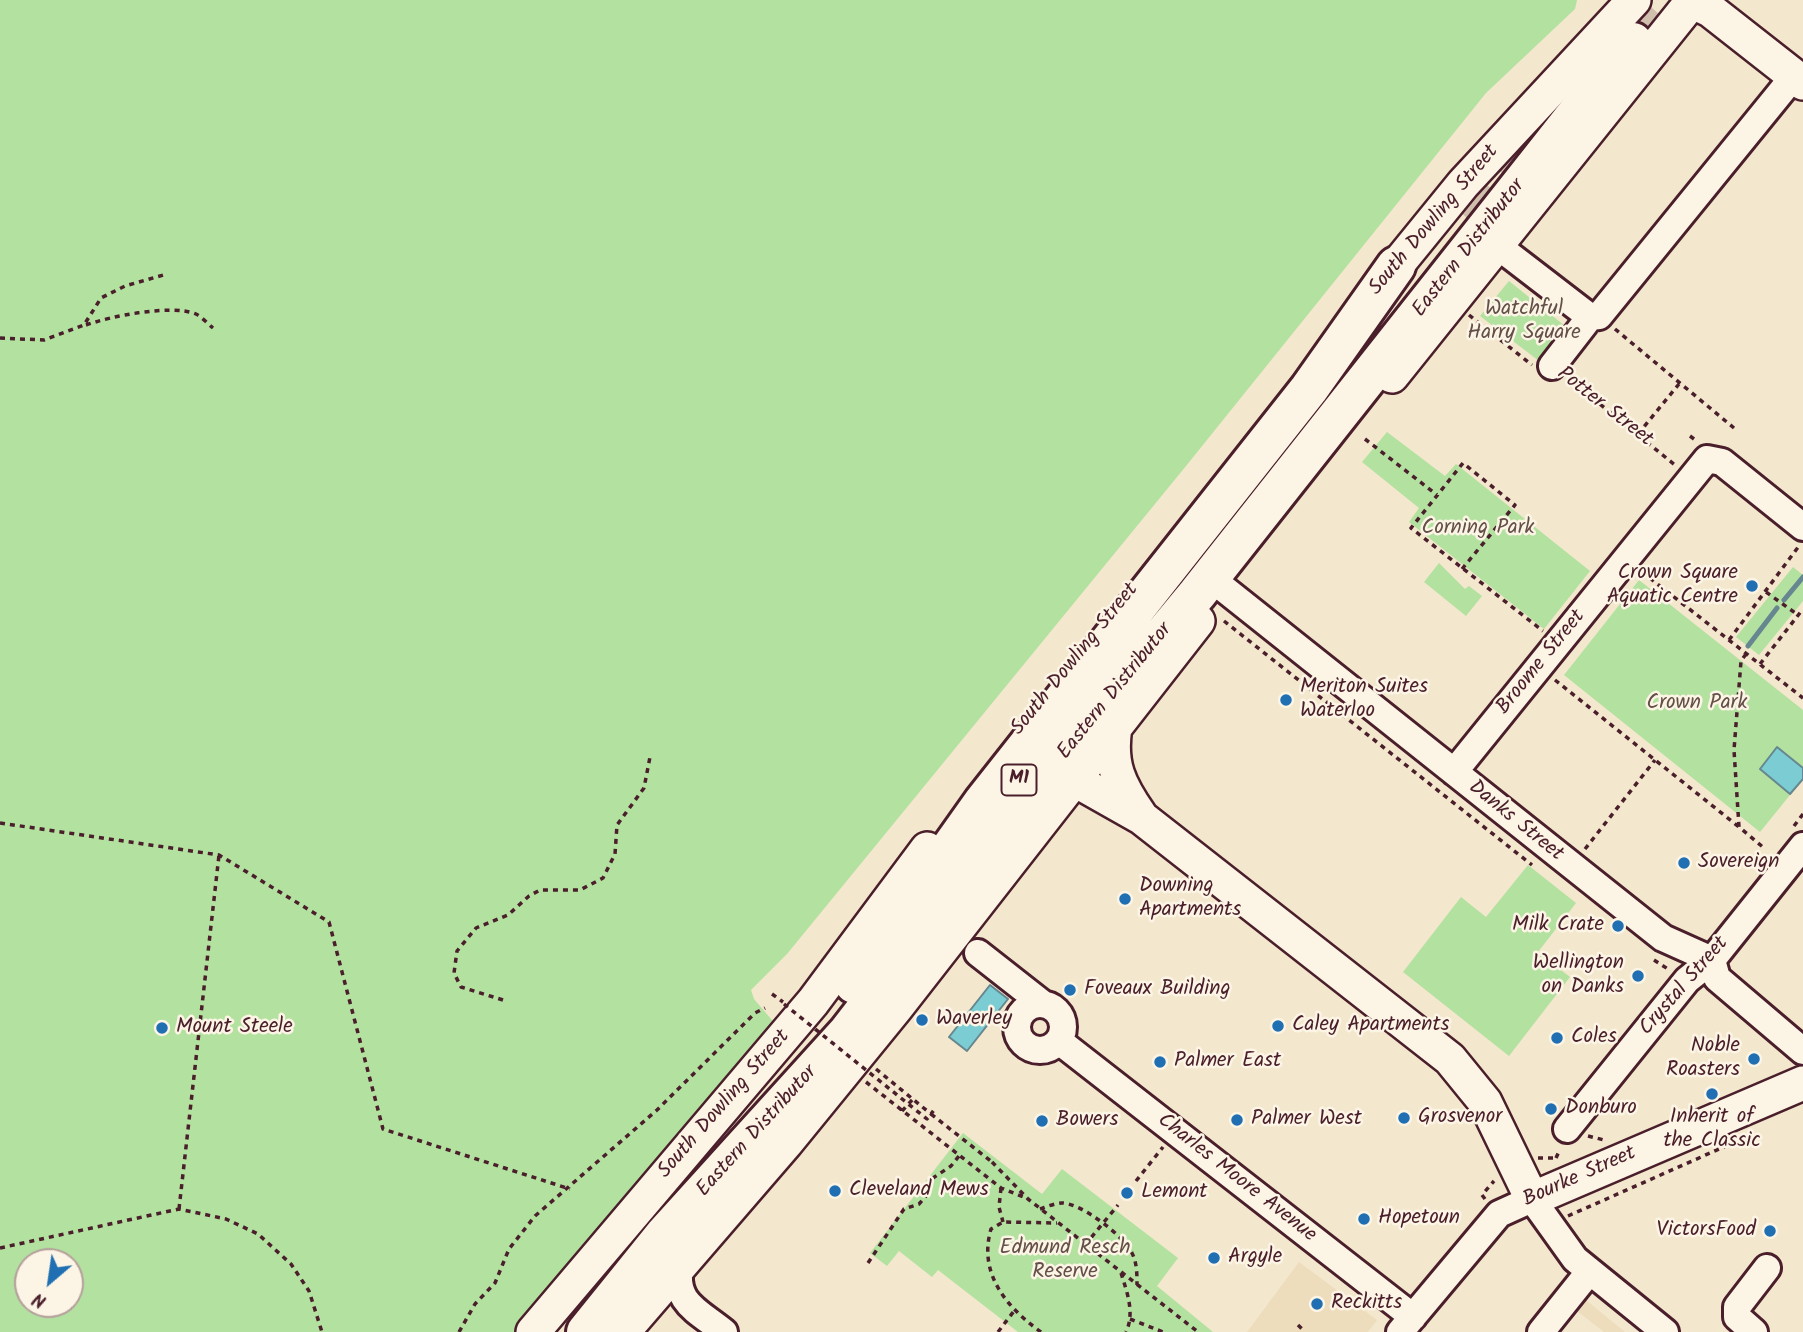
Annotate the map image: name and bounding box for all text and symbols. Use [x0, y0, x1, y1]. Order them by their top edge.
street label: South Dowling Street [1365, 141, 1505, 301]
street label: Eastern Distributor [1408, 175, 1532, 323]
park label: Watchful Harry Square [1467, 297, 1581, 347]
street label: Potter Street [1551, 363, 1657, 453]
park label: Corning Park [1422, 516, 1534, 542]
place label: Crown Square Aquatic Centre [1607, 561, 1738, 611]
marker: Crown Square Aquatic Centre [1744, 578, 1760, 594]
street label: South Dowling Street [1007, 579, 1145, 741]
street label: Broome Street [1492, 606, 1592, 720]
street label: Eastern Distributor [1053, 619, 1179, 765]
place label: Meriton Suites Waterloo [1300, 675, 1428, 725]
park label: Crown Park [1647, 691, 1747, 717]
marker: Meriton Suites Waterloo [1278, 692, 1294, 708]
road number: M1 [1002, 764, 1036, 796]
street label: Danks Street [1462, 776, 1568, 868]
place label: Sovereign [1698, 850, 1780, 876]
marker: Sovereign [1676, 855, 1692, 871]
place label: Downing Apartments [1139, 874, 1241, 924]
marker: Downing Apartments [1117, 891, 1133, 907]
place label: Milk Crate [1512, 913, 1604, 939]
marker: Milk Crate [1610, 918, 1626, 934]
street label: Crystal Street [1635, 932, 1735, 1042]
place label: Wellington on Danks [1533, 951, 1624, 1001]
marker: Wellington on Danks [1630, 968, 1646, 984]
place label: Foveaux Building [1084, 977, 1230, 1003]
marker: Foveaux Building [1062, 982, 1078, 998]
place label: Waverley [936, 1007, 1012, 1033]
marker: Waverley [914, 1012, 930, 1028]
place label: Caley Apartments [1292, 1013, 1449, 1039]
place label: Mount Steele [176, 1015, 293, 1041]
marker: Caley Apartments [1270, 1018, 1286, 1034]
marker: Mount Steele [154, 1020, 170, 1036]
place label: Coles [1571, 1025, 1617, 1051]
street label: South Dowling Street [654, 1026, 796, 1184]
marker: Coles [1549, 1030, 1565, 1046]
place label: Noble Roasters [1666, 1034, 1740, 1084]
place label: Palmer East [1174, 1049, 1281, 1075]
marker: Noble Roasters [1746, 1051, 1762, 1067]
marker: Palmer East [1152, 1054, 1168, 1070]
street label: Eastern Distributor [692, 1061, 824, 1203]
marker: Inherit of the Classic [1704, 1086, 1720, 1102]
place label: Donburo [1565, 1096, 1637, 1122]
marker: Donburo [1543, 1101, 1559, 1117]
place label: Grosvenor [1418, 1105, 1502, 1131]
place label: Inherit of the Classic [1663, 1105, 1761, 1155]
place label: Palmer West [1251, 1107, 1362, 1133]
place label: Bowers [1056, 1108, 1118, 1134]
street label: Charles Moore Avenue [1151, 1109, 1321, 1249]
marker: Grosvenor [1396, 1110, 1412, 1126]
marker: Palmer West [1229, 1112, 1245, 1128]
marker: Bowers [1034, 1113, 1050, 1129]
street label: Bourke Street [1520, 1142, 1640, 1214]
place label: Cleveland Mews [849, 1178, 989, 1204]
place label: Lemont [1141, 1180, 1207, 1206]
marker: Cleveland Mews [827, 1183, 843, 1199]
marker: Lemont [1119, 1185, 1135, 1201]
place label: Hopetoun [1378, 1206, 1460, 1232]
marker: Hopetoun [1356, 1211, 1372, 1227]
place label: VictorsFood [1656, 1218, 1756, 1244]
marker: VictorsFood [1762, 1223, 1778, 1239]
park label: Edmund Resch Reserve [1000, 1236, 1130, 1286]
place label: Argyle [1228, 1245, 1282, 1271]
north arrow [14, 1248, 84, 1318]
marker: Argyle [1206, 1250, 1222, 1266]
text: N [27, 1284, 52, 1316]
place label: Reckitts [1331, 1291, 1402, 1317]
marker: Reckitts [1309, 1296, 1325, 1312]

